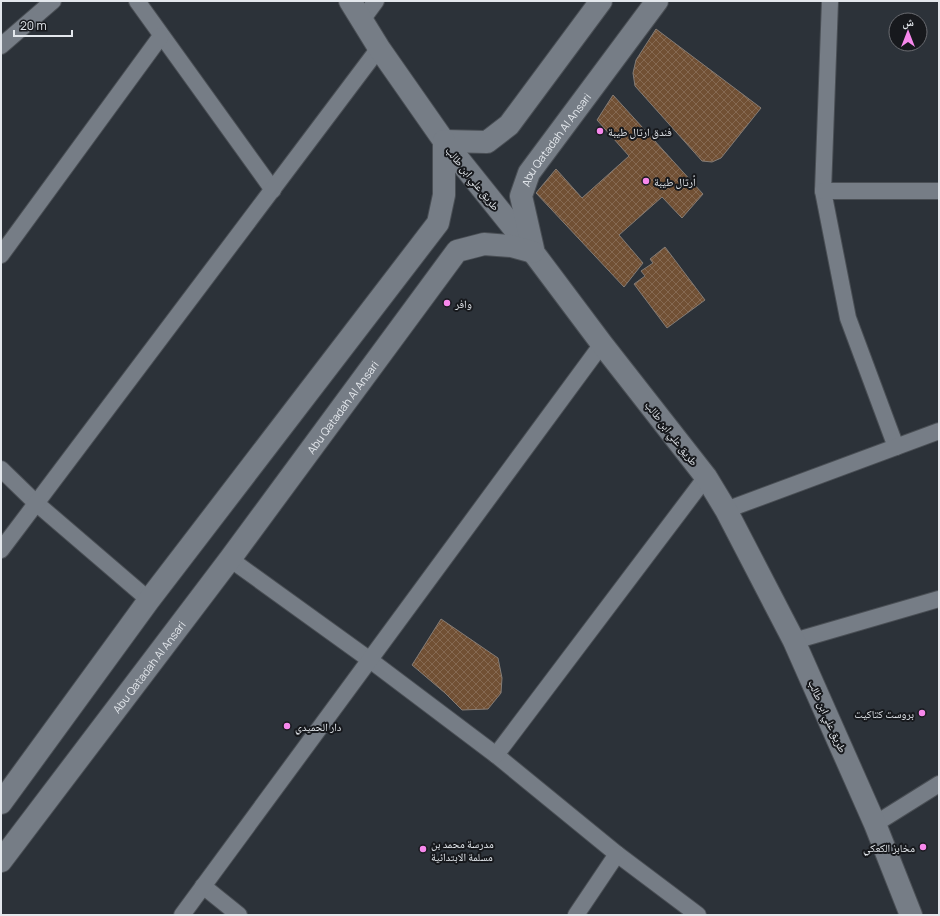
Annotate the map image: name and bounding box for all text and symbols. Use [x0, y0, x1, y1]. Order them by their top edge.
scale bar [14, 12, 72, 38]
north arrow [888, 12, 928, 52]
text: ش [902, 14, 914, 30]
text: 20 m [20, 17, 47, 34]
street label: Abu Qatadah Al Ansari [517, 90, 594, 188]
place label: فندق ارتال طيبة [608, 124, 672, 139]
marker: فندق ارتال طيبة [595, 126, 605, 136]
street label: طريق علي ابن طالب [441, 143, 503, 214]
place label: أرتال طيبة [654, 174, 696, 189]
marker: أرتال طيبة [641, 176, 651, 186]
place label: وافر [454, 296, 472, 311]
marker: وافر [442, 298, 452, 308]
street label: Abu Qatadah Al Ansari [303, 357, 381, 456]
street label: طريق علي ابن طالب [641, 397, 702, 470]
street label: Abu Qatadah Al Ansari [109, 617, 188, 716]
street label: طريق علي ابن طالب [804, 677, 851, 756]
place label: بروست كتاكيت [854, 706, 914, 721]
marker: بروست كتاكيت [917, 708, 927, 718]
place label: دار الحميدي [295, 719, 342, 735]
marker: دار الحميدي [282, 721, 292, 731]
place label: مدرسة محمد بن مسلمة الابتدائية [431, 836, 494, 864]
place label: مخابز الكعكي [863, 840, 915, 856]
marker: مخابز الكعكي [918, 842, 928, 852]
marker: مدرسة محمد بن مسلمة الابتدائية [418, 844, 428, 854]

